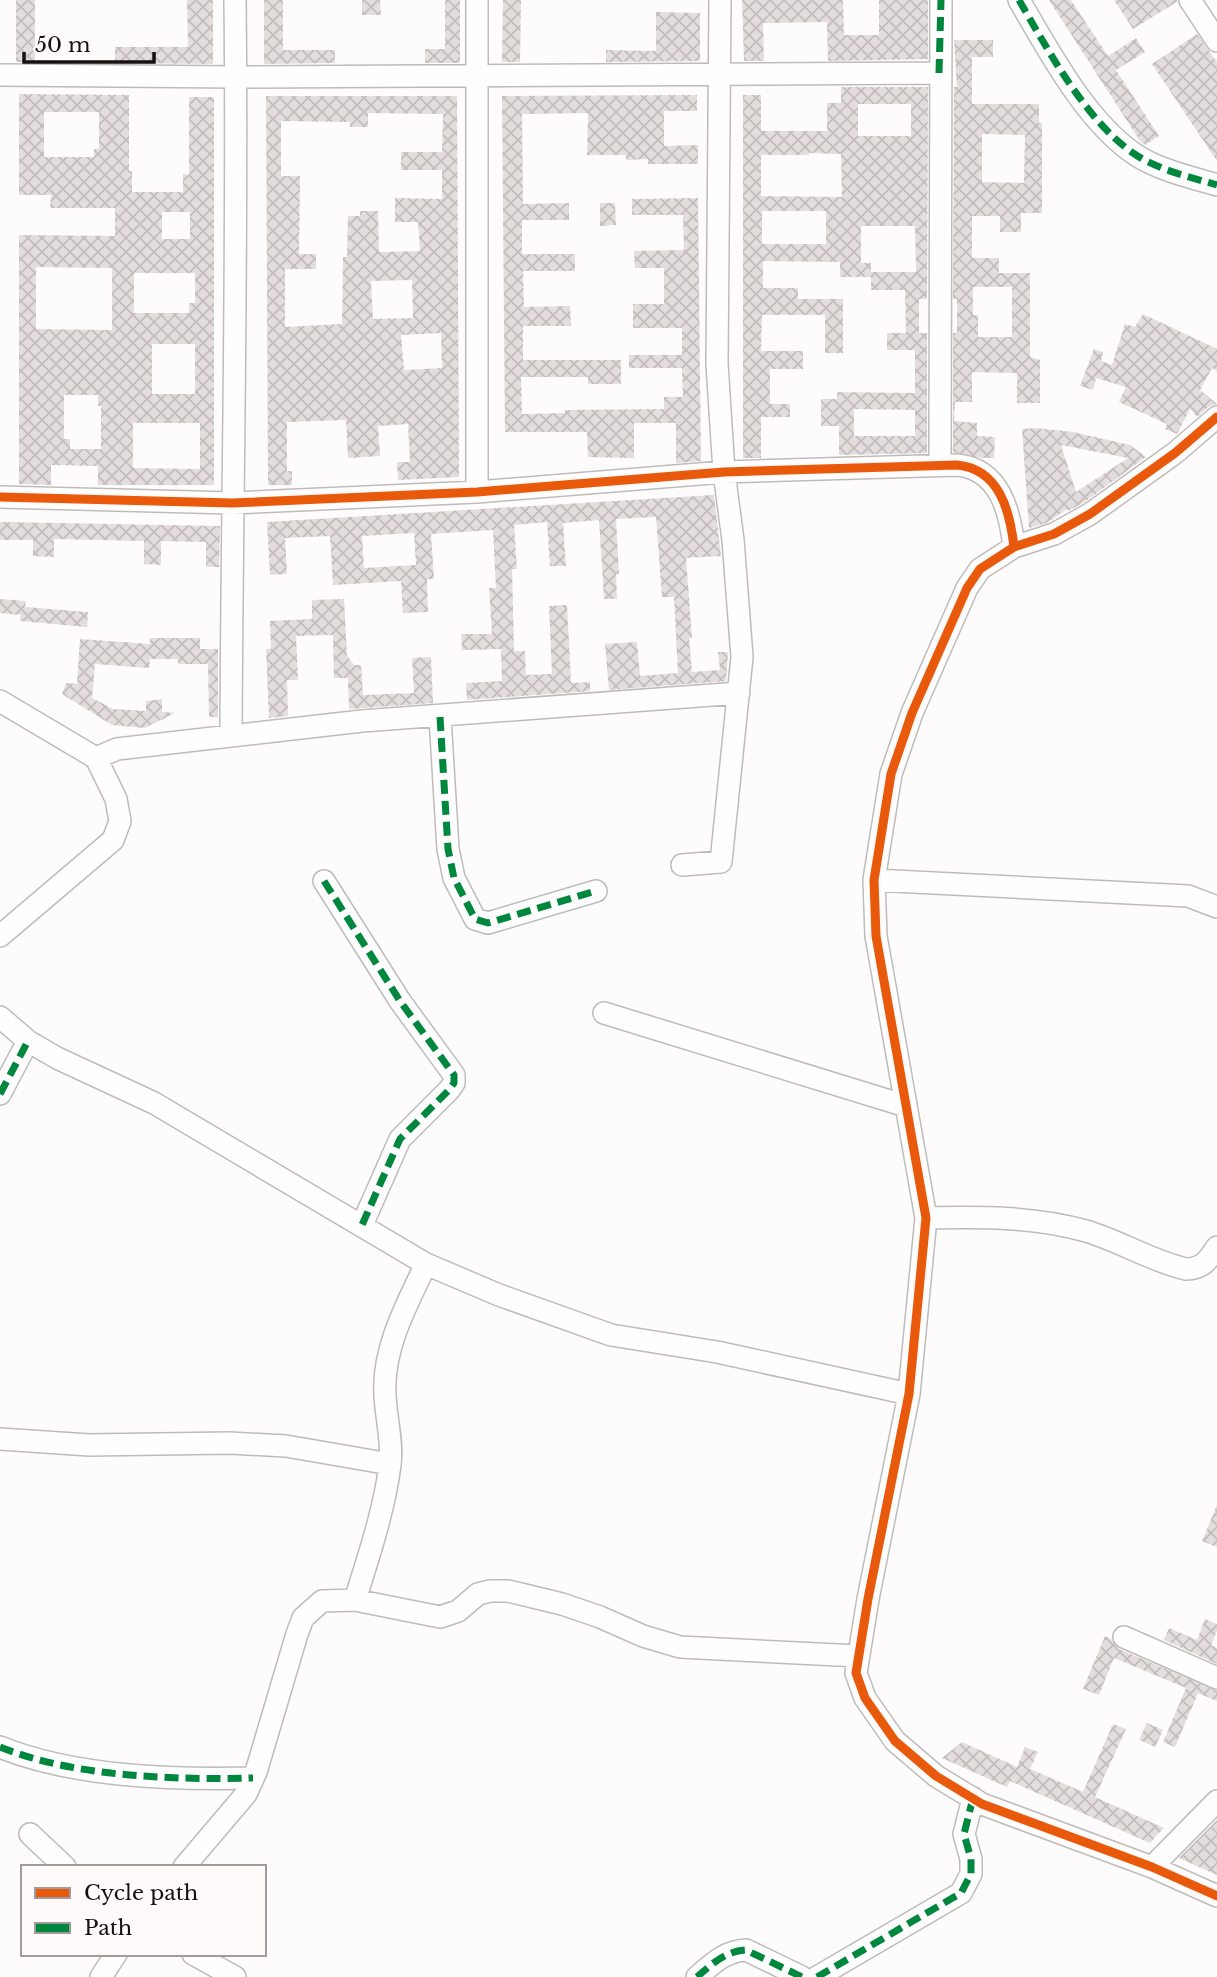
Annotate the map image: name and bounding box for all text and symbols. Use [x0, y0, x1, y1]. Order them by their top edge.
scale bar [24, 21, 154, 65]
text: 50 m [35, 32, 91, 58]
legend [21, 1865, 266, 1956]
text: Cycle path [84, 1880, 198, 1906]
text: Path [84, 1915, 132, 1941]

